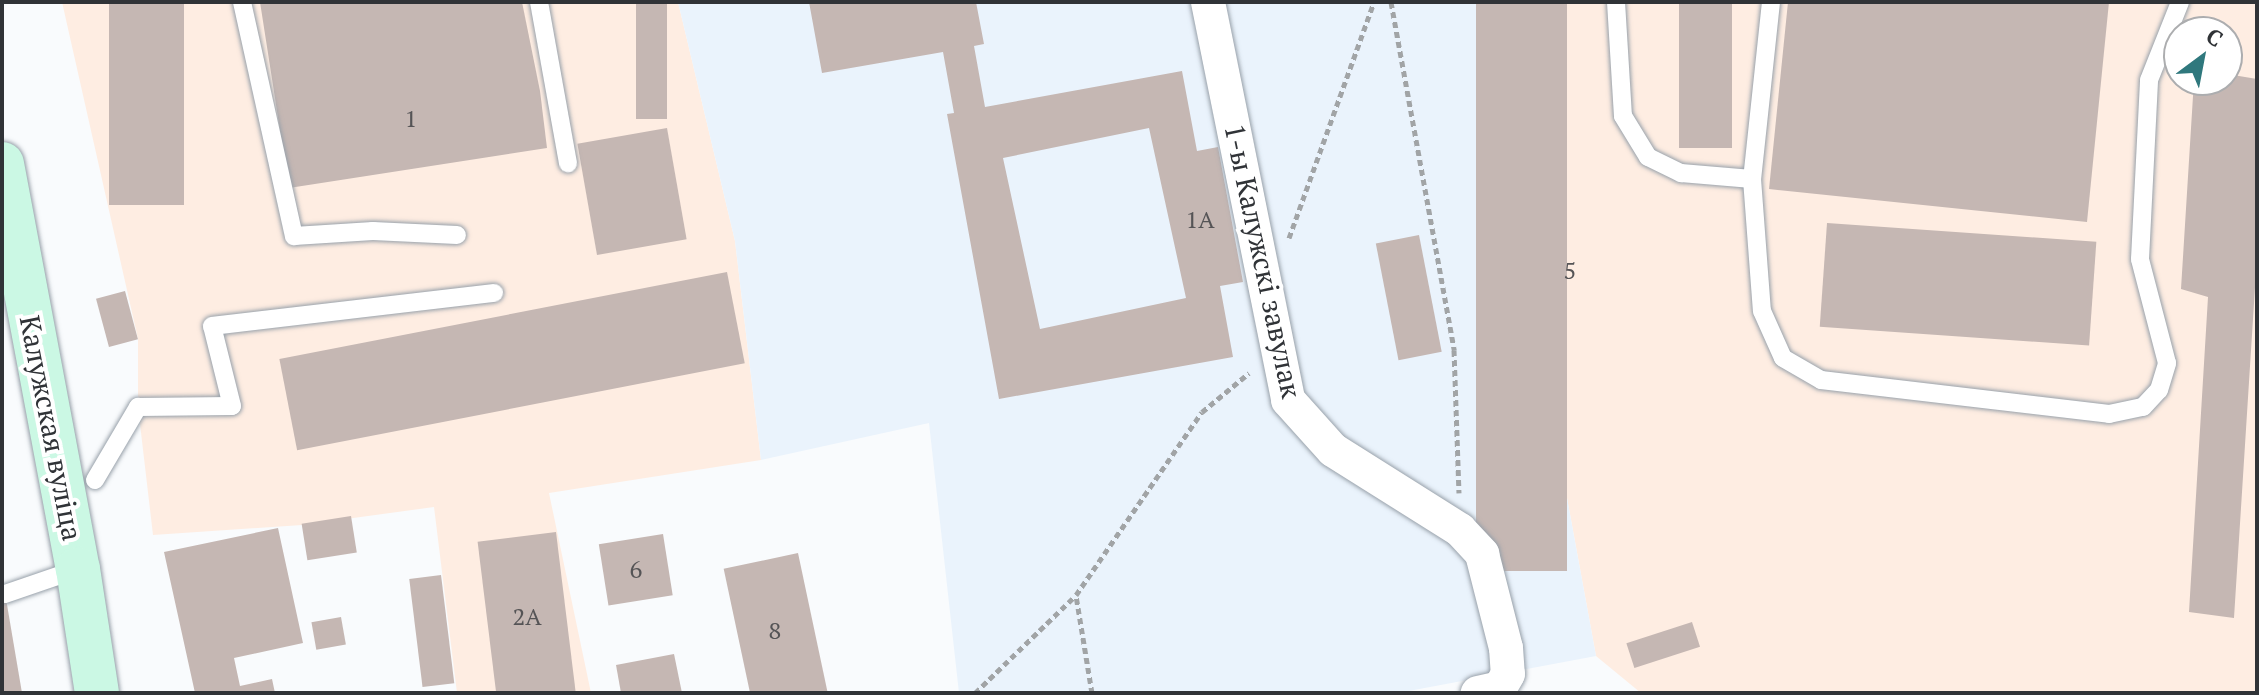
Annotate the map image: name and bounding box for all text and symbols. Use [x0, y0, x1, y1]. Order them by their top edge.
north arrow [2163, 16, 2243, 96]
text: С [2201, 21, 2229, 53]
house number: 1 [405, 105, 417, 133]
street label: 1-ы Калужскі завулак [1218, 121, 1308, 401]
house number: 1А [1185, 206, 1215, 234]
house number: 5 [1564, 257, 1576, 285]
street label: Калужская вуліца [13, 313, 89, 543]
house number: 6 [630, 556, 642, 584]
house number: 2А [512, 603, 542, 631]
house number: 8 [769, 617, 781, 645]

